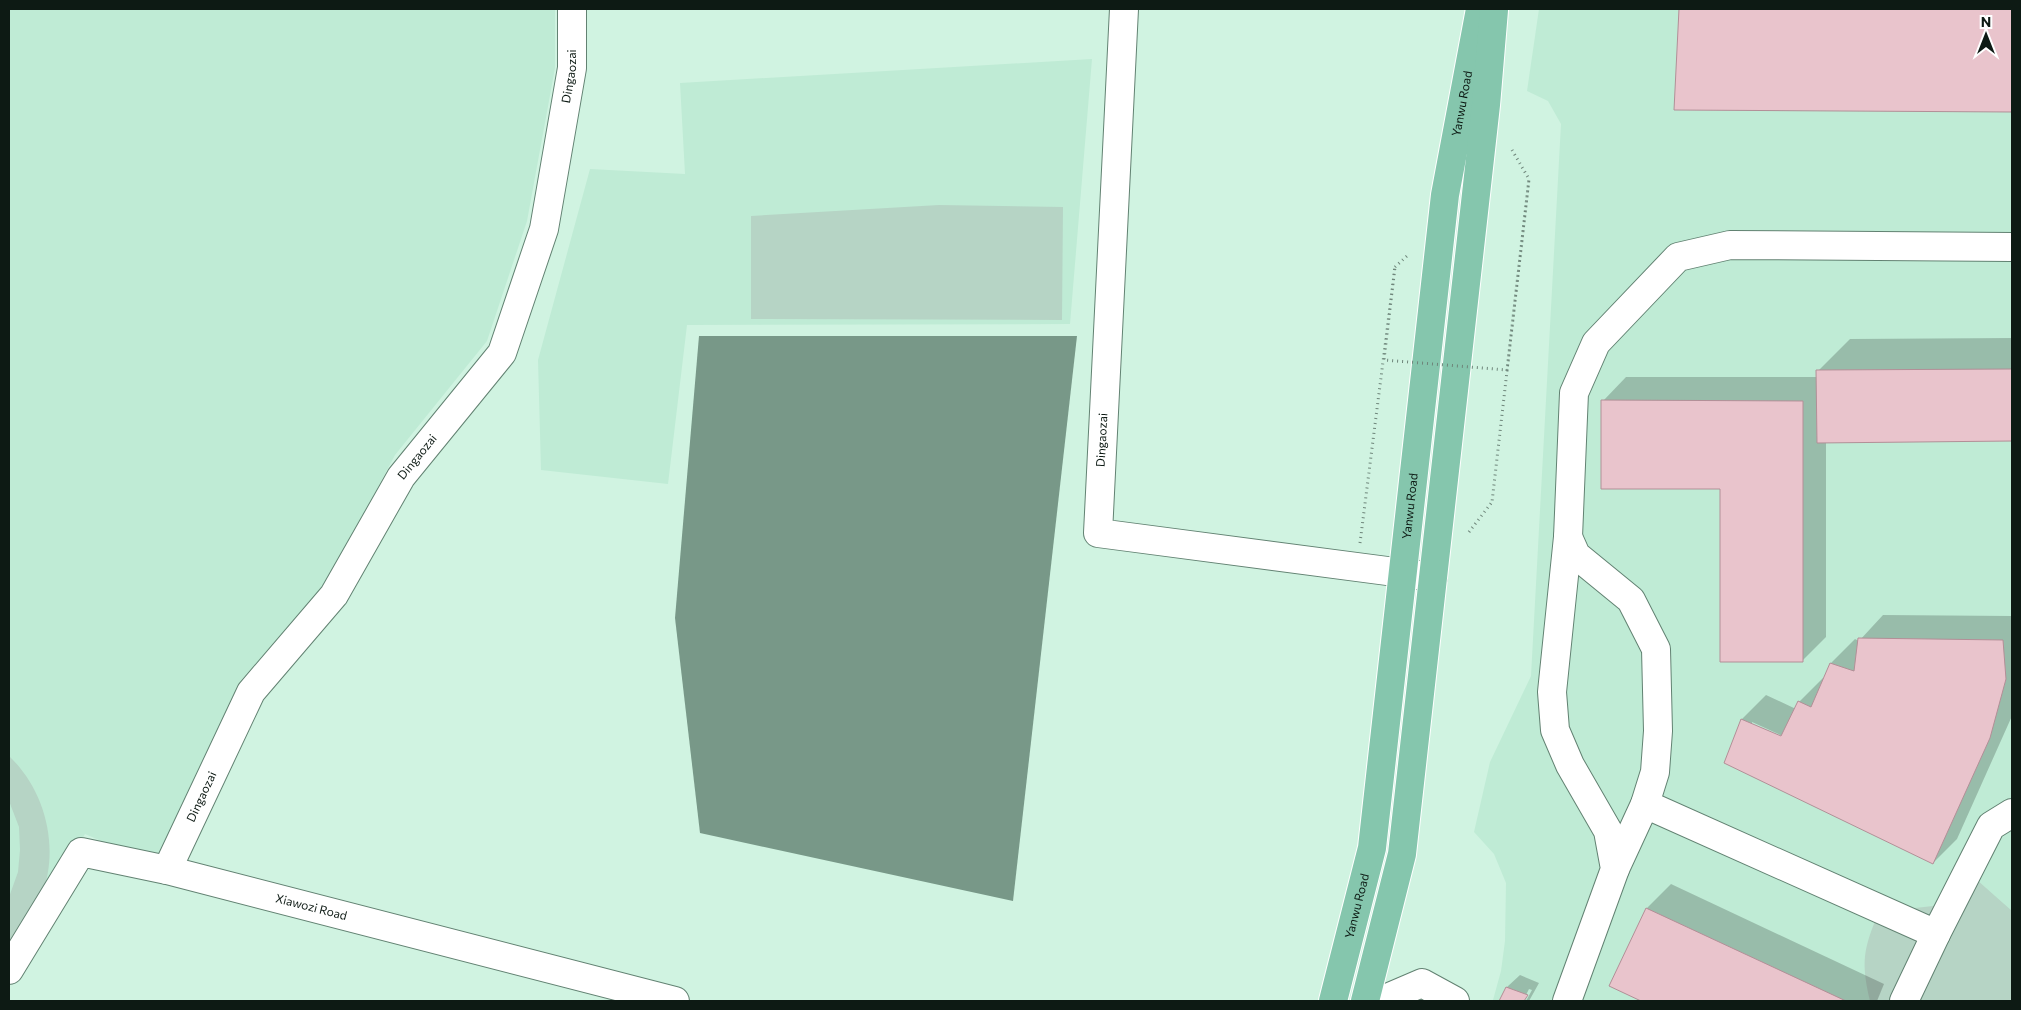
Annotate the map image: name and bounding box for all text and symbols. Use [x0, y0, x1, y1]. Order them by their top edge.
north arrow [1961, 10, 2011, 60]
text: N [1981, 13, 1991, 30]
street label: Dingaozai [558, 49, 578, 104]
street label: Yanwu Road [1448, 69, 1474, 137]
street label: Dingaozai [1093, 413, 1109, 467]
street label: Dingaozai [394, 431, 439, 482]
street label: Yanwu Road [1399, 472, 1420, 540]
street label: Dingaozai [183, 769, 219, 824]
street label: Yanwu Road [1341, 872, 1371, 940]
street label: Xiawozi Road [274, 890, 349, 922]

